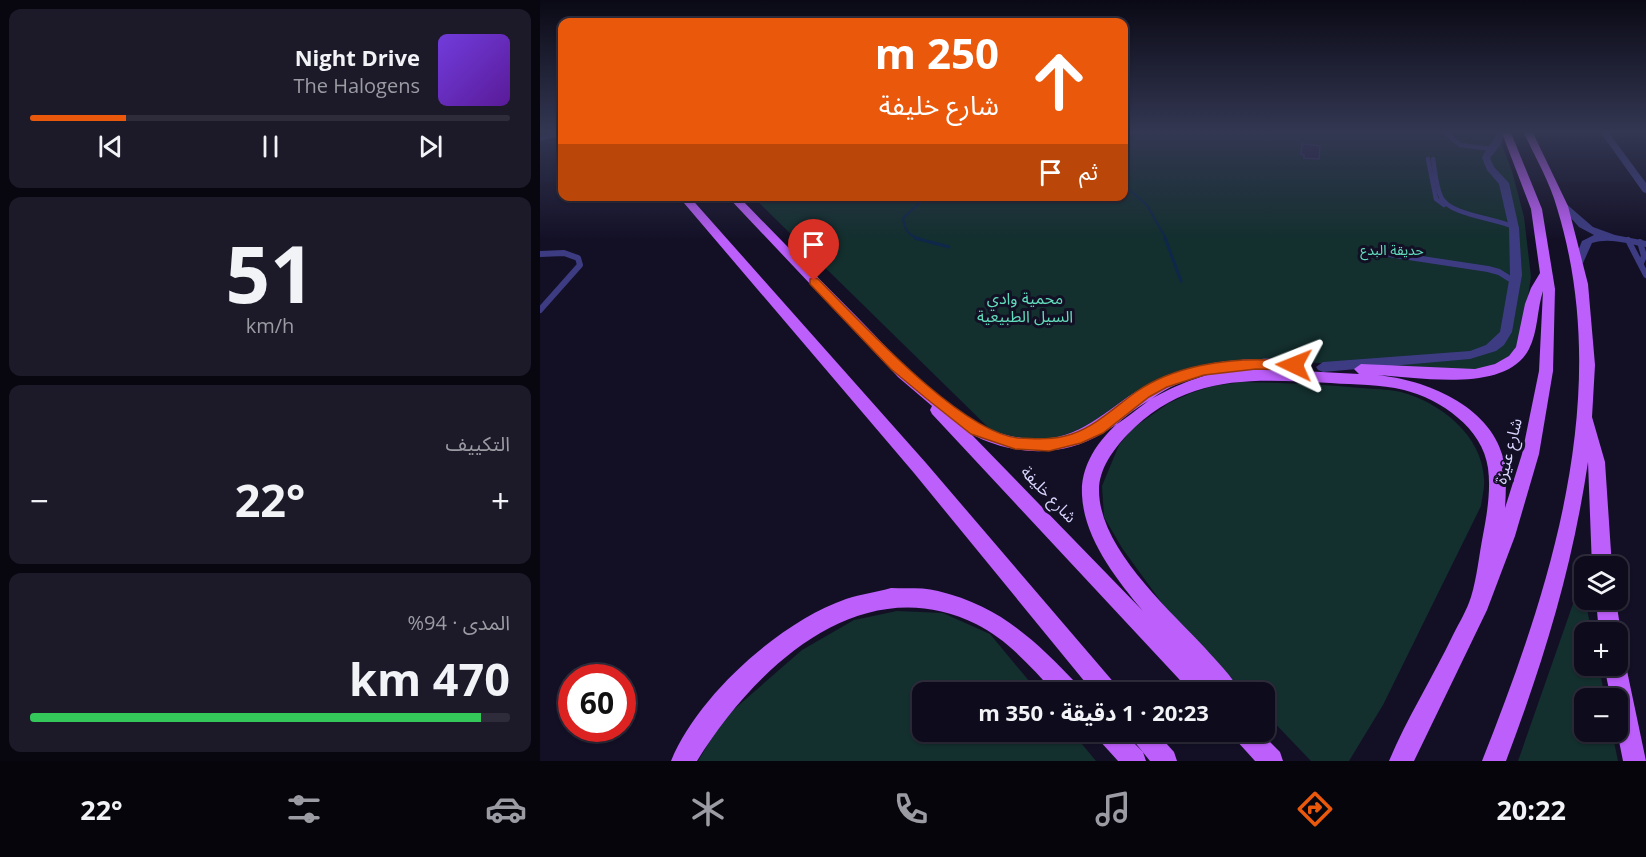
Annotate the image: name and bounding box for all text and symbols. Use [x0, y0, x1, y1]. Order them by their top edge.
text: 250 m [875, 24, 999, 81]
text: Night Drive [295, 42, 420, 72]
icon: ahead [1020, 42, 1098, 120]
text: The Halogens [293, 72, 420, 99]
text: شارع خليفة [879, 86, 999, 123]
icon: previous [94, 130, 127, 163]
icon: pause [254, 130, 287, 163]
icon: next [414, 130, 447, 163]
icon: arrive [1034, 156, 1067, 189]
text: ثم [1079, 156, 1098, 186]
pin [788, 219, 839, 281]
text: 51 [225, 220, 315, 326]
icon: arrive [797, 228, 830, 261]
park label: حديقة البدع [1360, 240, 1424, 261]
park label: محمية وادي السيل الطبيعية [977, 287, 1073, 327]
text: km/h [246, 312, 294, 339]
position arrow [1262, 333, 1326, 397]
street label: شارع عنيزة [1489, 416, 1529, 487]
text: التكييف [446, 430, 510, 457]
street label: شارع خليفة [1015, 461, 1082, 529]
text: 22° [235, 469, 305, 530]
text: − [30, 478, 49, 523]
text: + [491, 478, 510, 523]
map controls [1574, 556, 1628, 742]
button: layers [1574, 556, 1628, 610]
text: المدى · 94% [408, 609, 510, 636]
button: + [1574, 622, 1628, 676]
text: 470 km [349, 648, 510, 709]
speed limit sign: 60 [558, 664, 636, 742]
button: − [1574, 688, 1628, 742]
text: 20:23 · 1 دقيقة · 350 m [978, 697, 1209, 727]
icon: filters [283, 788, 325, 830]
icon: car [485, 788, 527, 830]
icon: climate [687, 788, 729, 830]
icon: phone [890, 788, 932, 830]
icon: music [1092, 788, 1134, 830]
icon: directions [1294, 788, 1336, 830]
text: 22° [80, 791, 123, 828]
text: 20:22 [1496, 791, 1566, 828]

